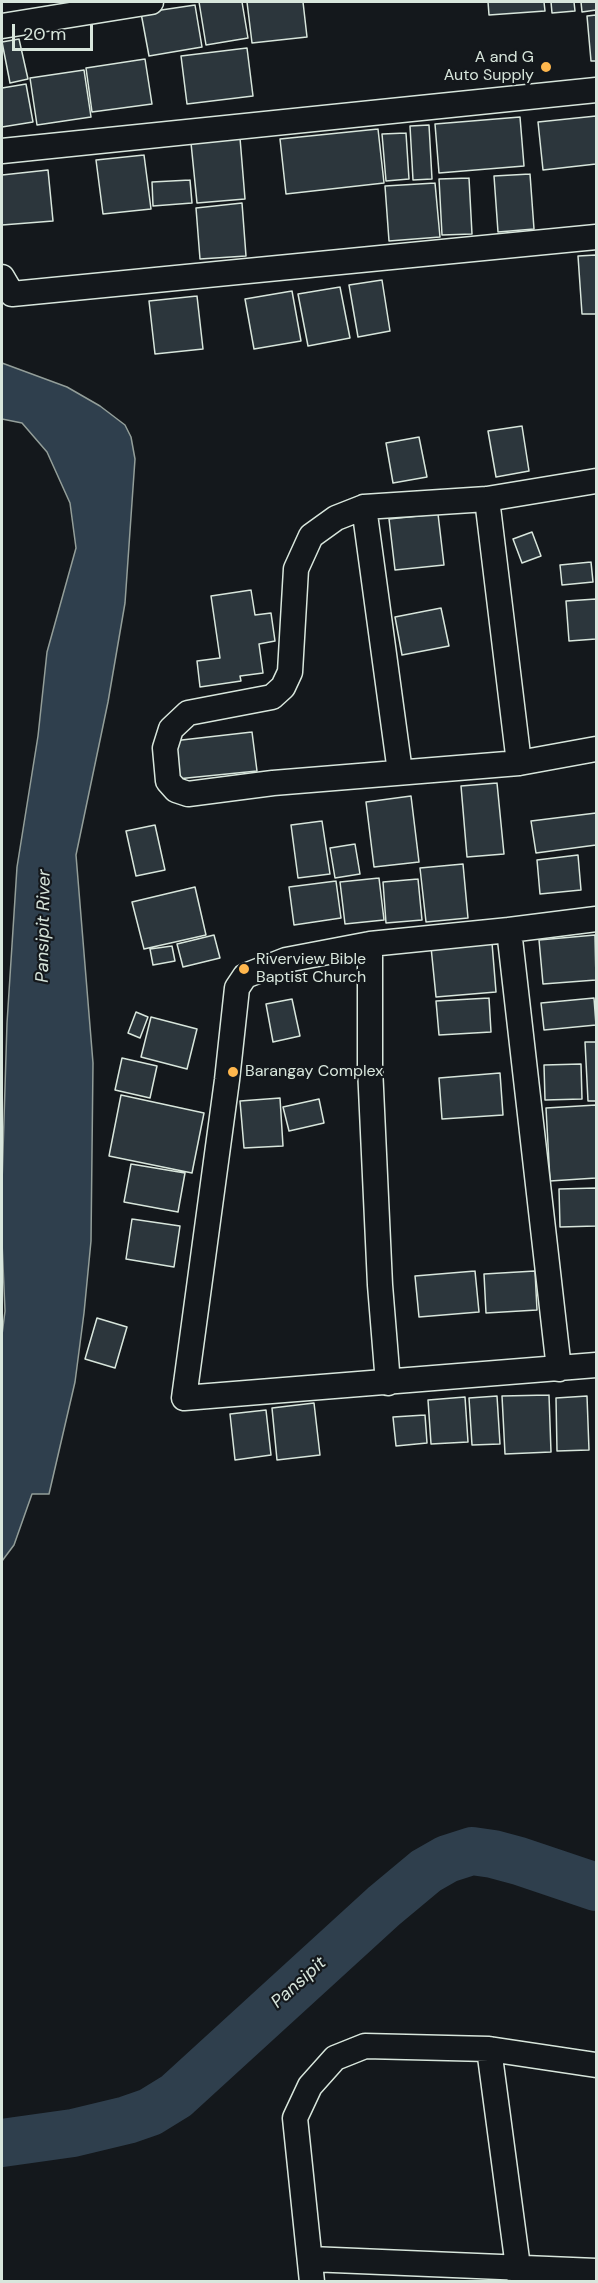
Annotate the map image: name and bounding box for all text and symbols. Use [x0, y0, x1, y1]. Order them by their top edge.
scale bar [15, 12, 96, 50]
text: 20 m [23, 22, 66, 46]
place label: A and G Auto Supply [444, 48, 534, 86]
marker: A and G Auto Supply [539, 60, 553, 74]
water label: Pansipit River [32, 869, 56, 983]
place label: Riverview Bible Baptist Church [256, 950, 366, 988]
marker: Riverview Bible Baptist Church [237, 962, 251, 976]
place label: Barangay Complex [245, 1062, 383, 1082]
marker: Barangay Complex [226, 1065, 240, 1079]
water label: Pansipit [267, 1953, 331, 2013]

